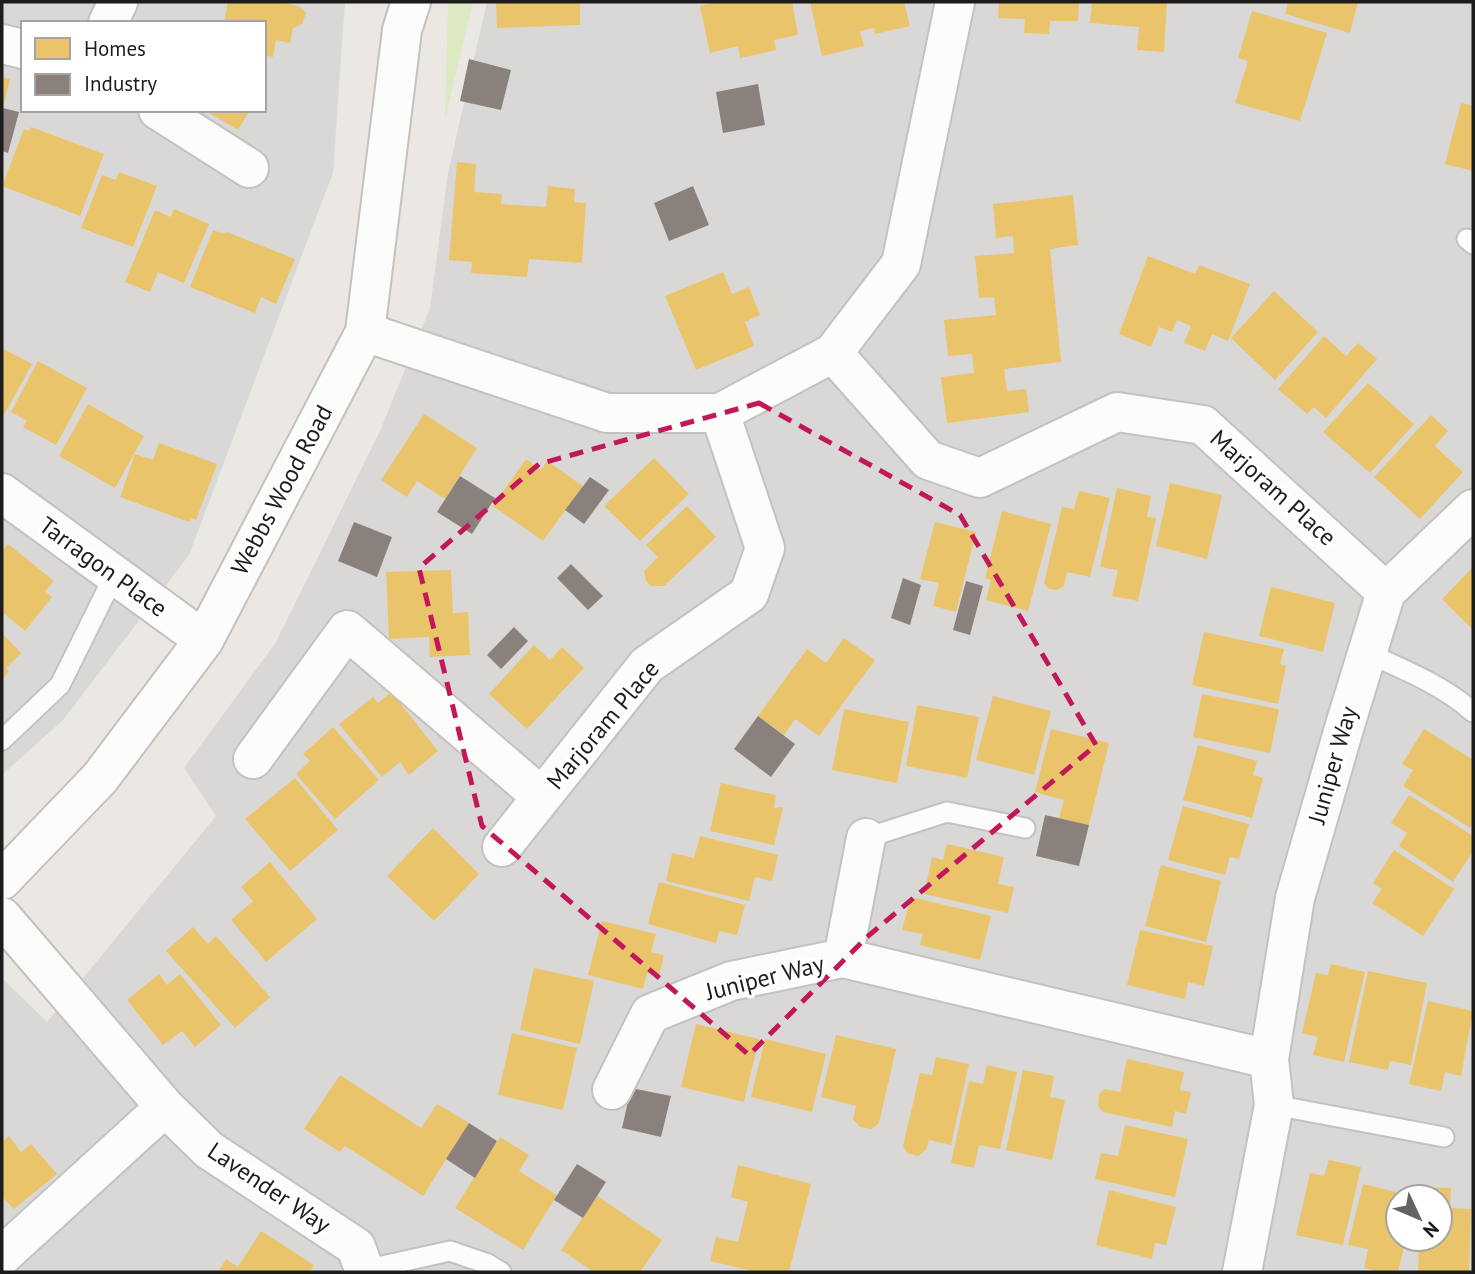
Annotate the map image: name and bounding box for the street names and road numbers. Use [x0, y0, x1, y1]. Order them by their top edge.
street label: Webbs Wood Road [224, 400, 339, 580]
street label: Marjoram Place [1204, 423, 1343, 552]
street label: Tarragon Place [33, 510, 173, 624]
street label: Marjoram Place [540, 654, 666, 796]
street label: Juniper Way [1301, 703, 1364, 828]
street label: Juniper Way [702, 948, 827, 1007]
street label: Lavender Way [202, 1135, 337, 1240]

